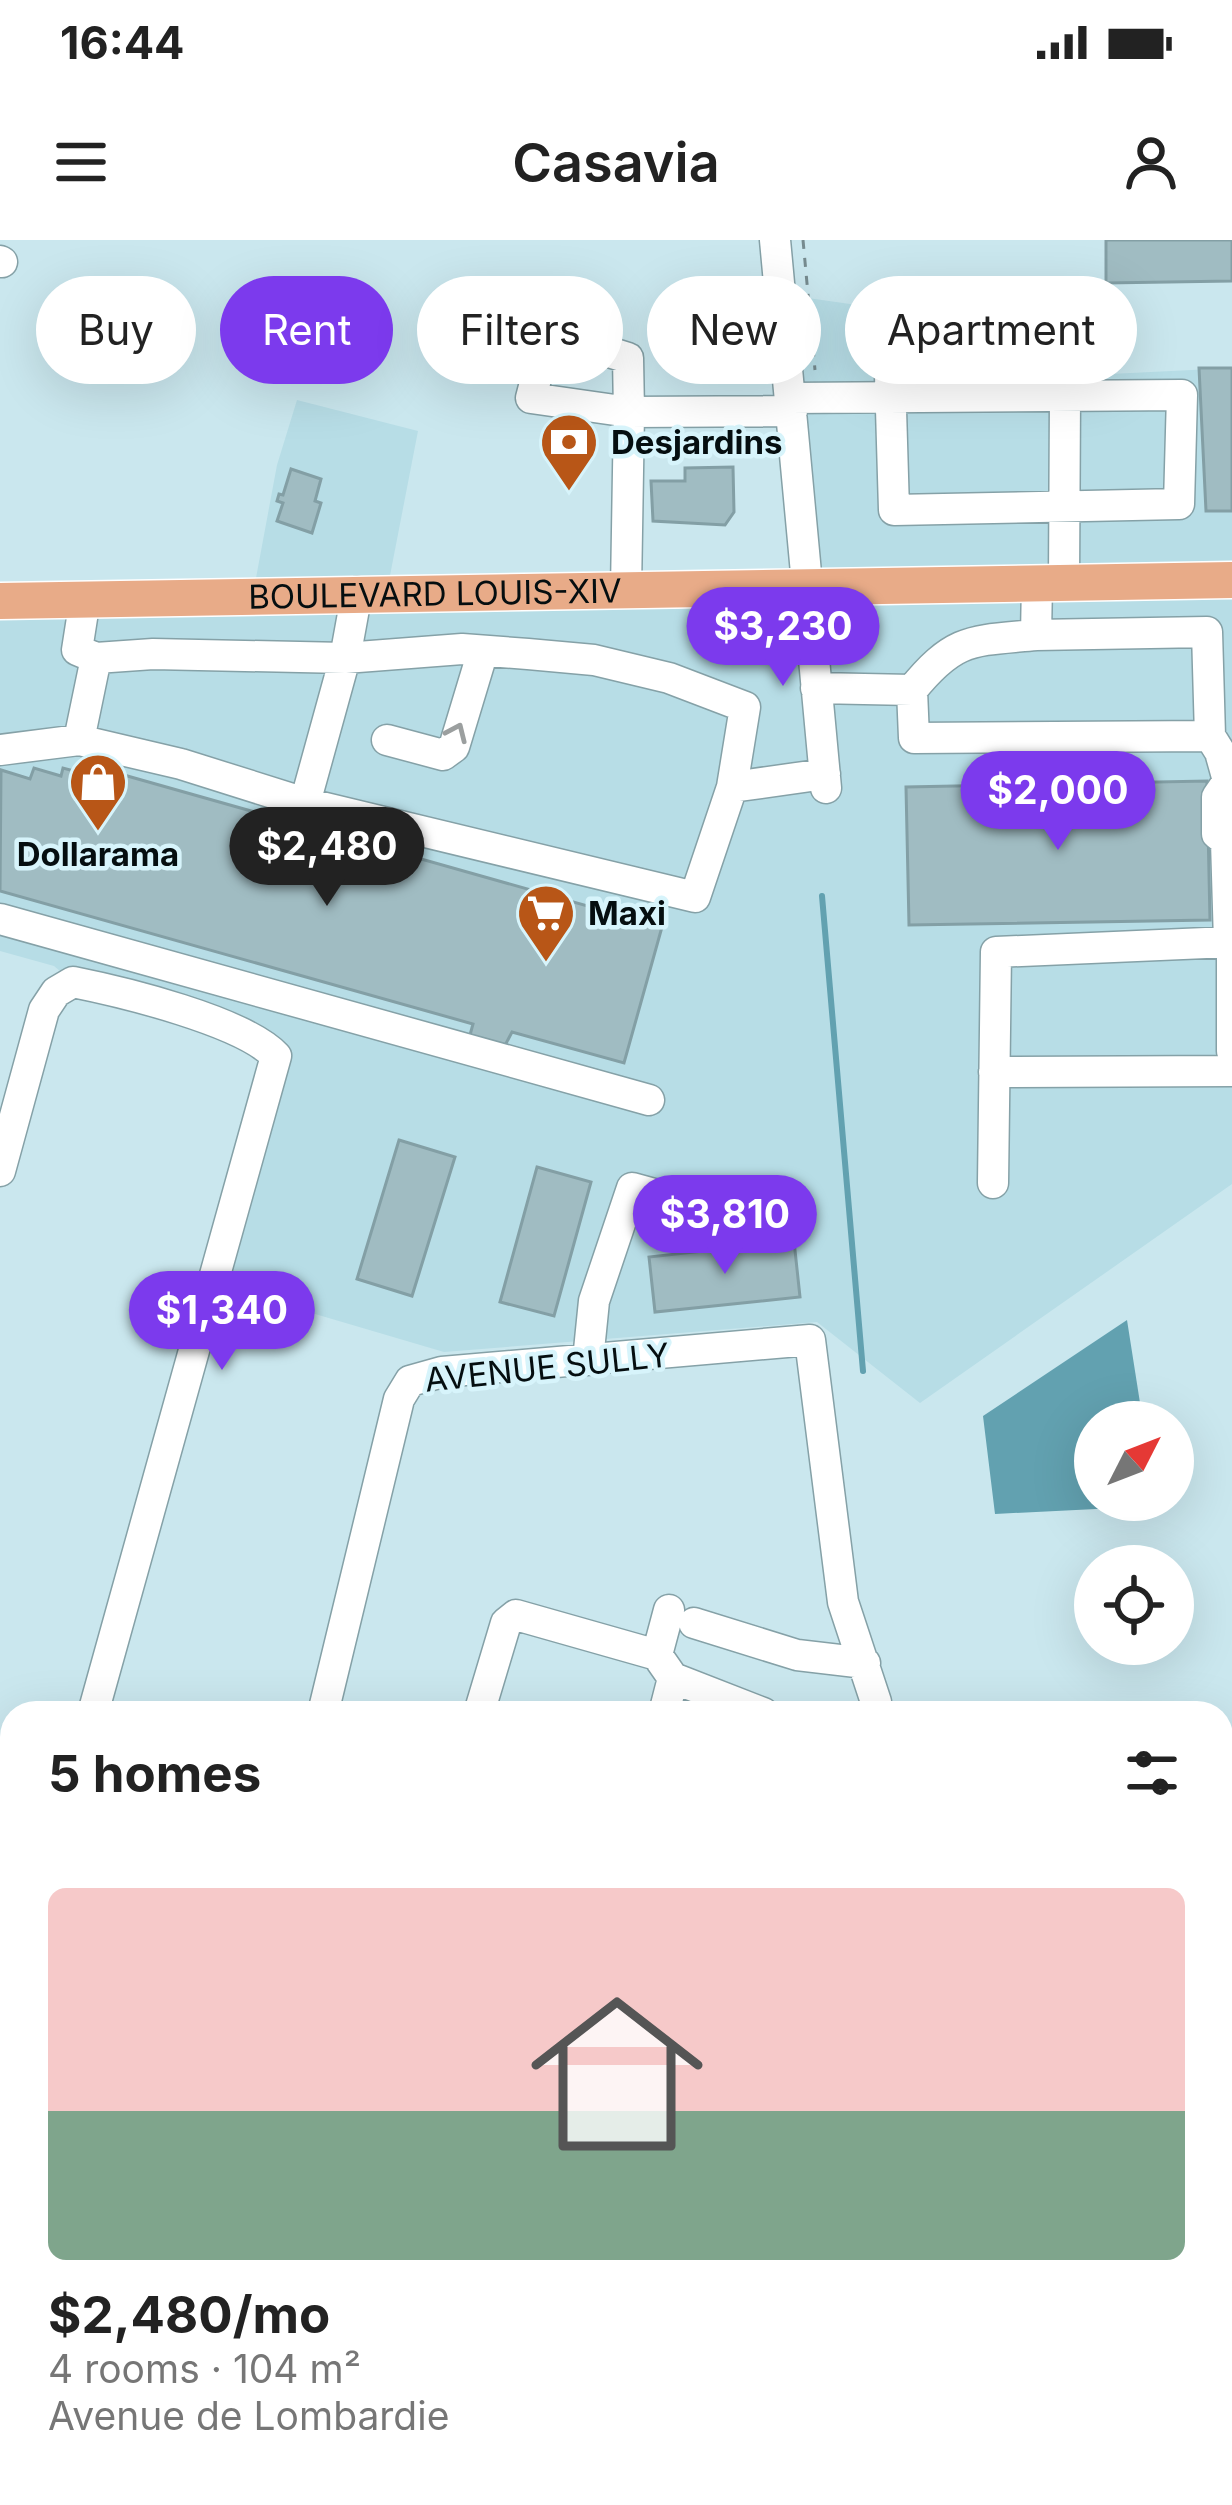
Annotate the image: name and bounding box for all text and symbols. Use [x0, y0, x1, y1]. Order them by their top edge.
text: 16:44 [60, 15, 185, 70]
icon: menu [48, 129, 114, 195]
icon: person [1118, 129, 1184, 195]
text: Casavia [512, 130, 720, 195]
chip: Buy [36, 276, 196, 384]
chip: Rent [220, 276, 393, 384]
chip: Filters [417, 276, 623, 384]
chip: New [647, 276, 821, 384]
chip: Apartment [845, 276, 1137, 384]
bank icon: Desjardins [538, 411, 600, 493]
place label: Desjardins [611, 422, 782, 462]
street label: BOULEVARD LOUIS-XIV [248, 570, 622, 617]
pin: $3,230 [685, 587, 881, 689]
text: $3,230 [714, 602, 852, 649]
one-way arrow [443, 723, 467, 744]
shop icon: Dollarama [67, 751, 129, 833]
pin: $2,000 [960, 751, 1156, 853]
text: $2,000 [988, 766, 1128, 813]
pin: $2,480 [229, 807, 425, 909]
text: $2,480 [256, 822, 398, 869]
place label: Dollarama [17, 834, 179, 874]
supermarket icon: Maxi [515, 882, 577, 964]
place label: Maxi [588, 893, 666, 933]
pin: $3,810 [627, 1175, 823, 1277]
text: $3,810 [660, 1190, 790, 1237]
pin: $1,340 [124, 1271, 320, 1373]
text: $1,340 [156, 1286, 288, 1333]
street label: AVENUE SULLY [423, 1334, 671, 1400]
north arrow [1074, 1401, 1194, 1521]
map controls [1074, 1401, 1194, 1665]
button: locate [1074, 1545, 1194, 1665]
icon: filters [1119, 1740, 1185, 1806]
text: 5 homes [48, 1743, 261, 1804]
icon: home [509, 1966, 725, 2182]
text: $2,480/mo [48, 2284, 330, 2345]
text: 4 rooms · 104 m² [48, 2345, 361, 2392]
text: Avenue de Lombardie [48, 2392, 449, 2439]

